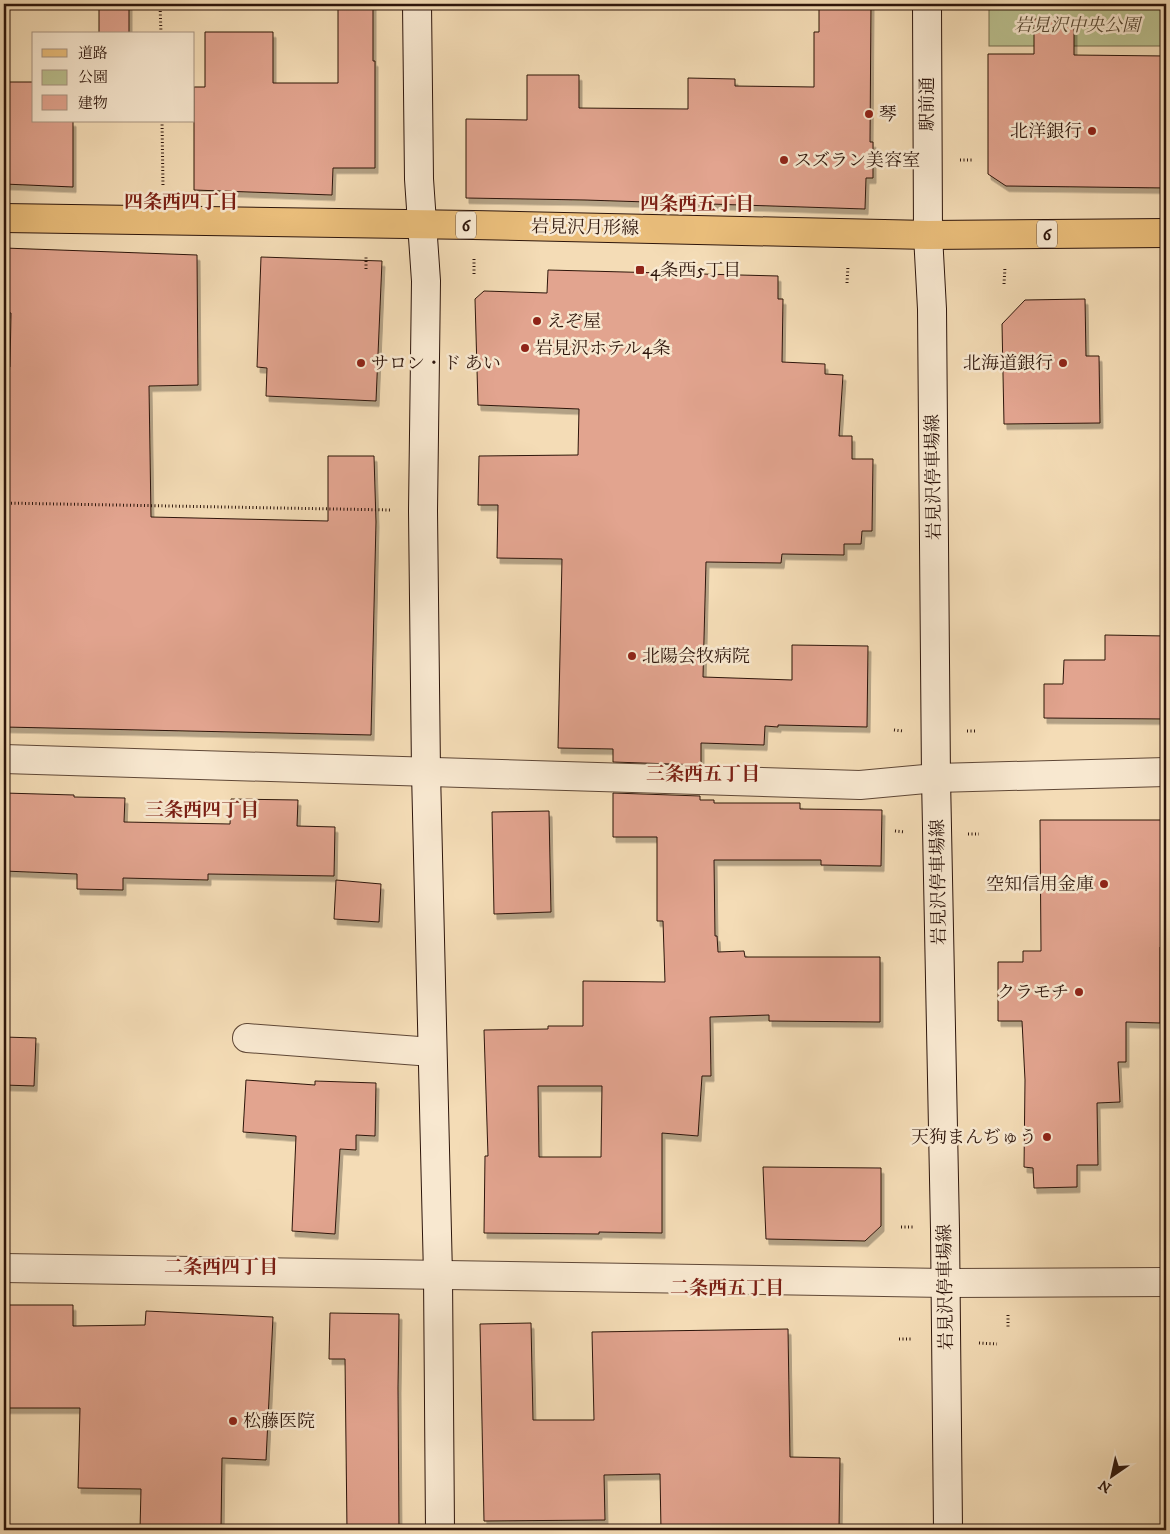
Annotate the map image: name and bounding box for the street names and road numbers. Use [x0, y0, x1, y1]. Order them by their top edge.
street label: 駅前通 [917, 77, 939, 131]
road number: 6 [456, 212, 476, 238]
street label: 岩見沢月形線 [531, 216, 639, 240]
road number: 6 [1037, 220, 1057, 248]
street label: 岩見沢停車場線 [922, 414, 946, 540]
street label: 岩見沢停車場線 [927, 819, 951, 945]
street label: 岩見沢停車場線 [934, 1224, 958, 1350]

